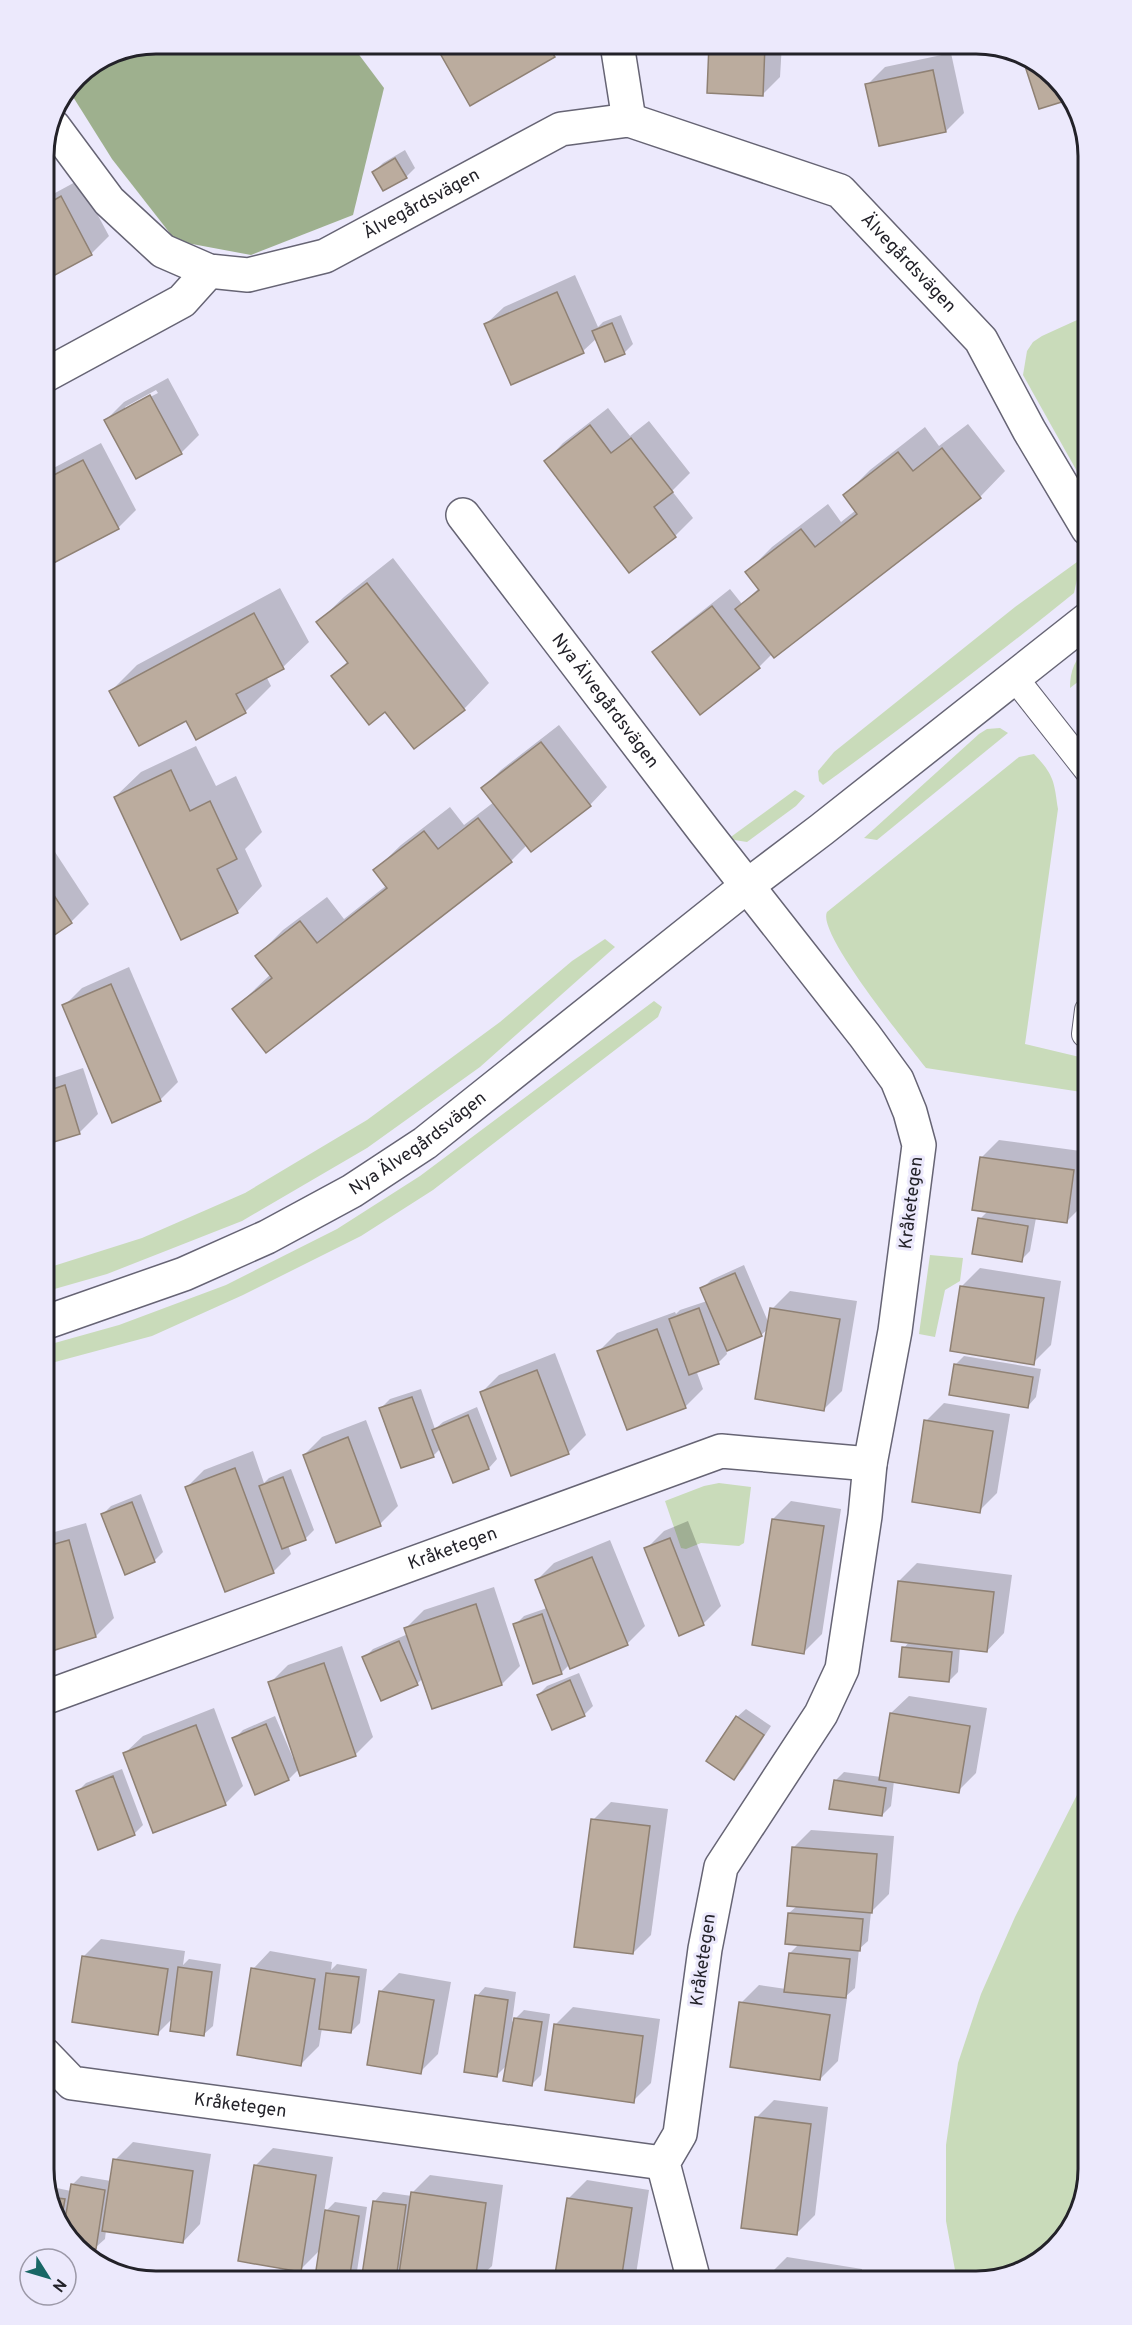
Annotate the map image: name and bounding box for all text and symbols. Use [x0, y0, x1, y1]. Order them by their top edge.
street label: Älvegårdsvägen [358, 163, 484, 245]
street label: Älvegårdsvägen [856, 207, 961, 318]
street label: Nya Älvegårdsvägen [546, 629, 664, 773]
street label: Nya Älvegårdsvägen [345, 1087, 491, 1201]
street label: Kråketegen [895, 1155, 929, 1251]
street label: Kråketegen [405, 1522, 500, 1576]
street label: Kråketegen [686, 1912, 722, 2008]
street label: Kråketegen [192, 2088, 288, 2123]
north arrow [18, 2247, 78, 2307]
text: N [47, 2274, 70, 2295]

